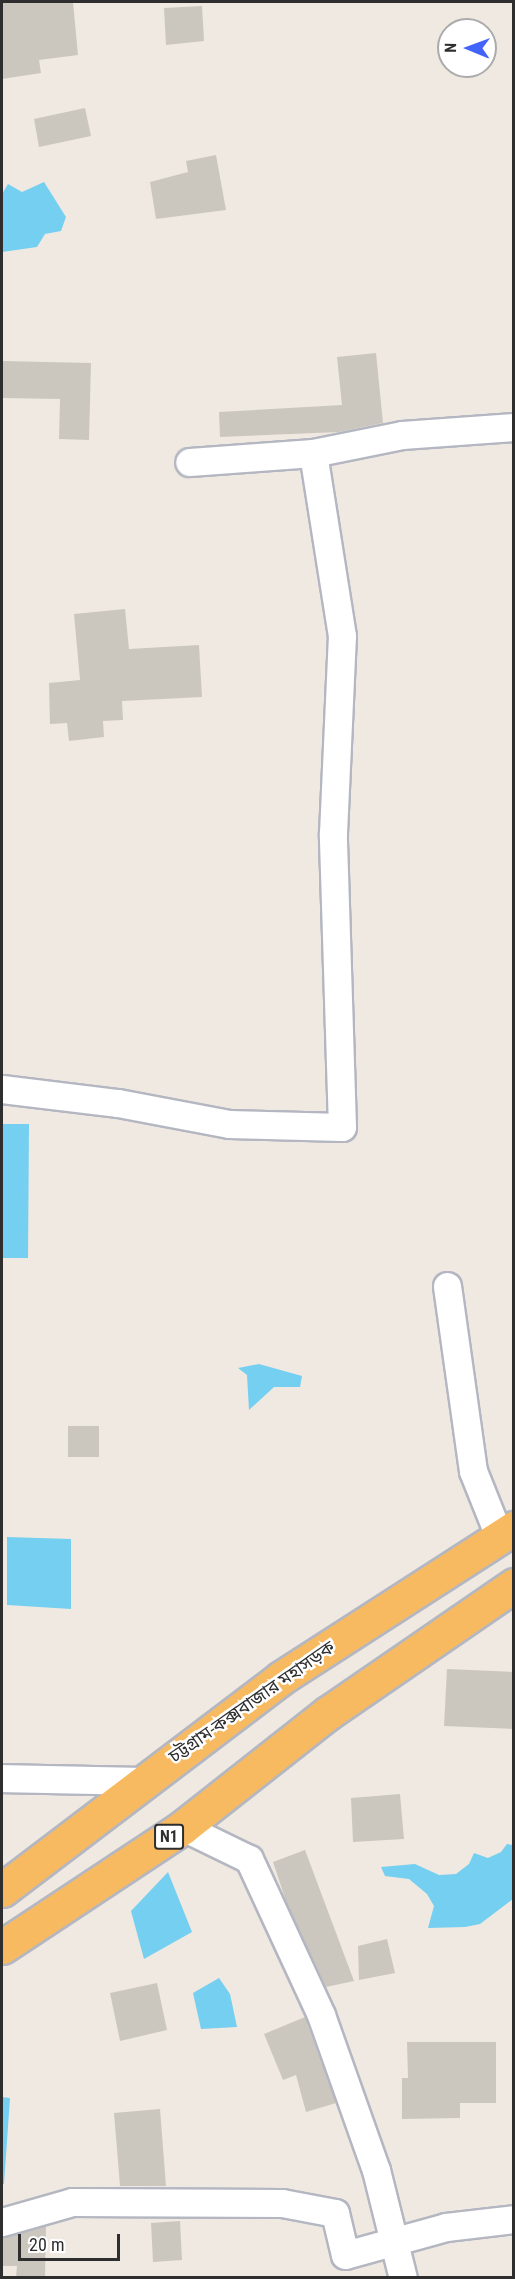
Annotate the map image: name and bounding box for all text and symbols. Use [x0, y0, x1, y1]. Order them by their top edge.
north arrow [437, 18, 497, 78]
text: N [441, 43, 460, 53]
street label: চট্টগ্রাম-কক্সবাজার মহাসড়ক [165, 1636, 339, 1768]
road number: N1 [154, 1824, 184, 1850]
scale bar [21, 2222, 123, 2260]
text: 20 m [29, 2234, 64, 2255]

